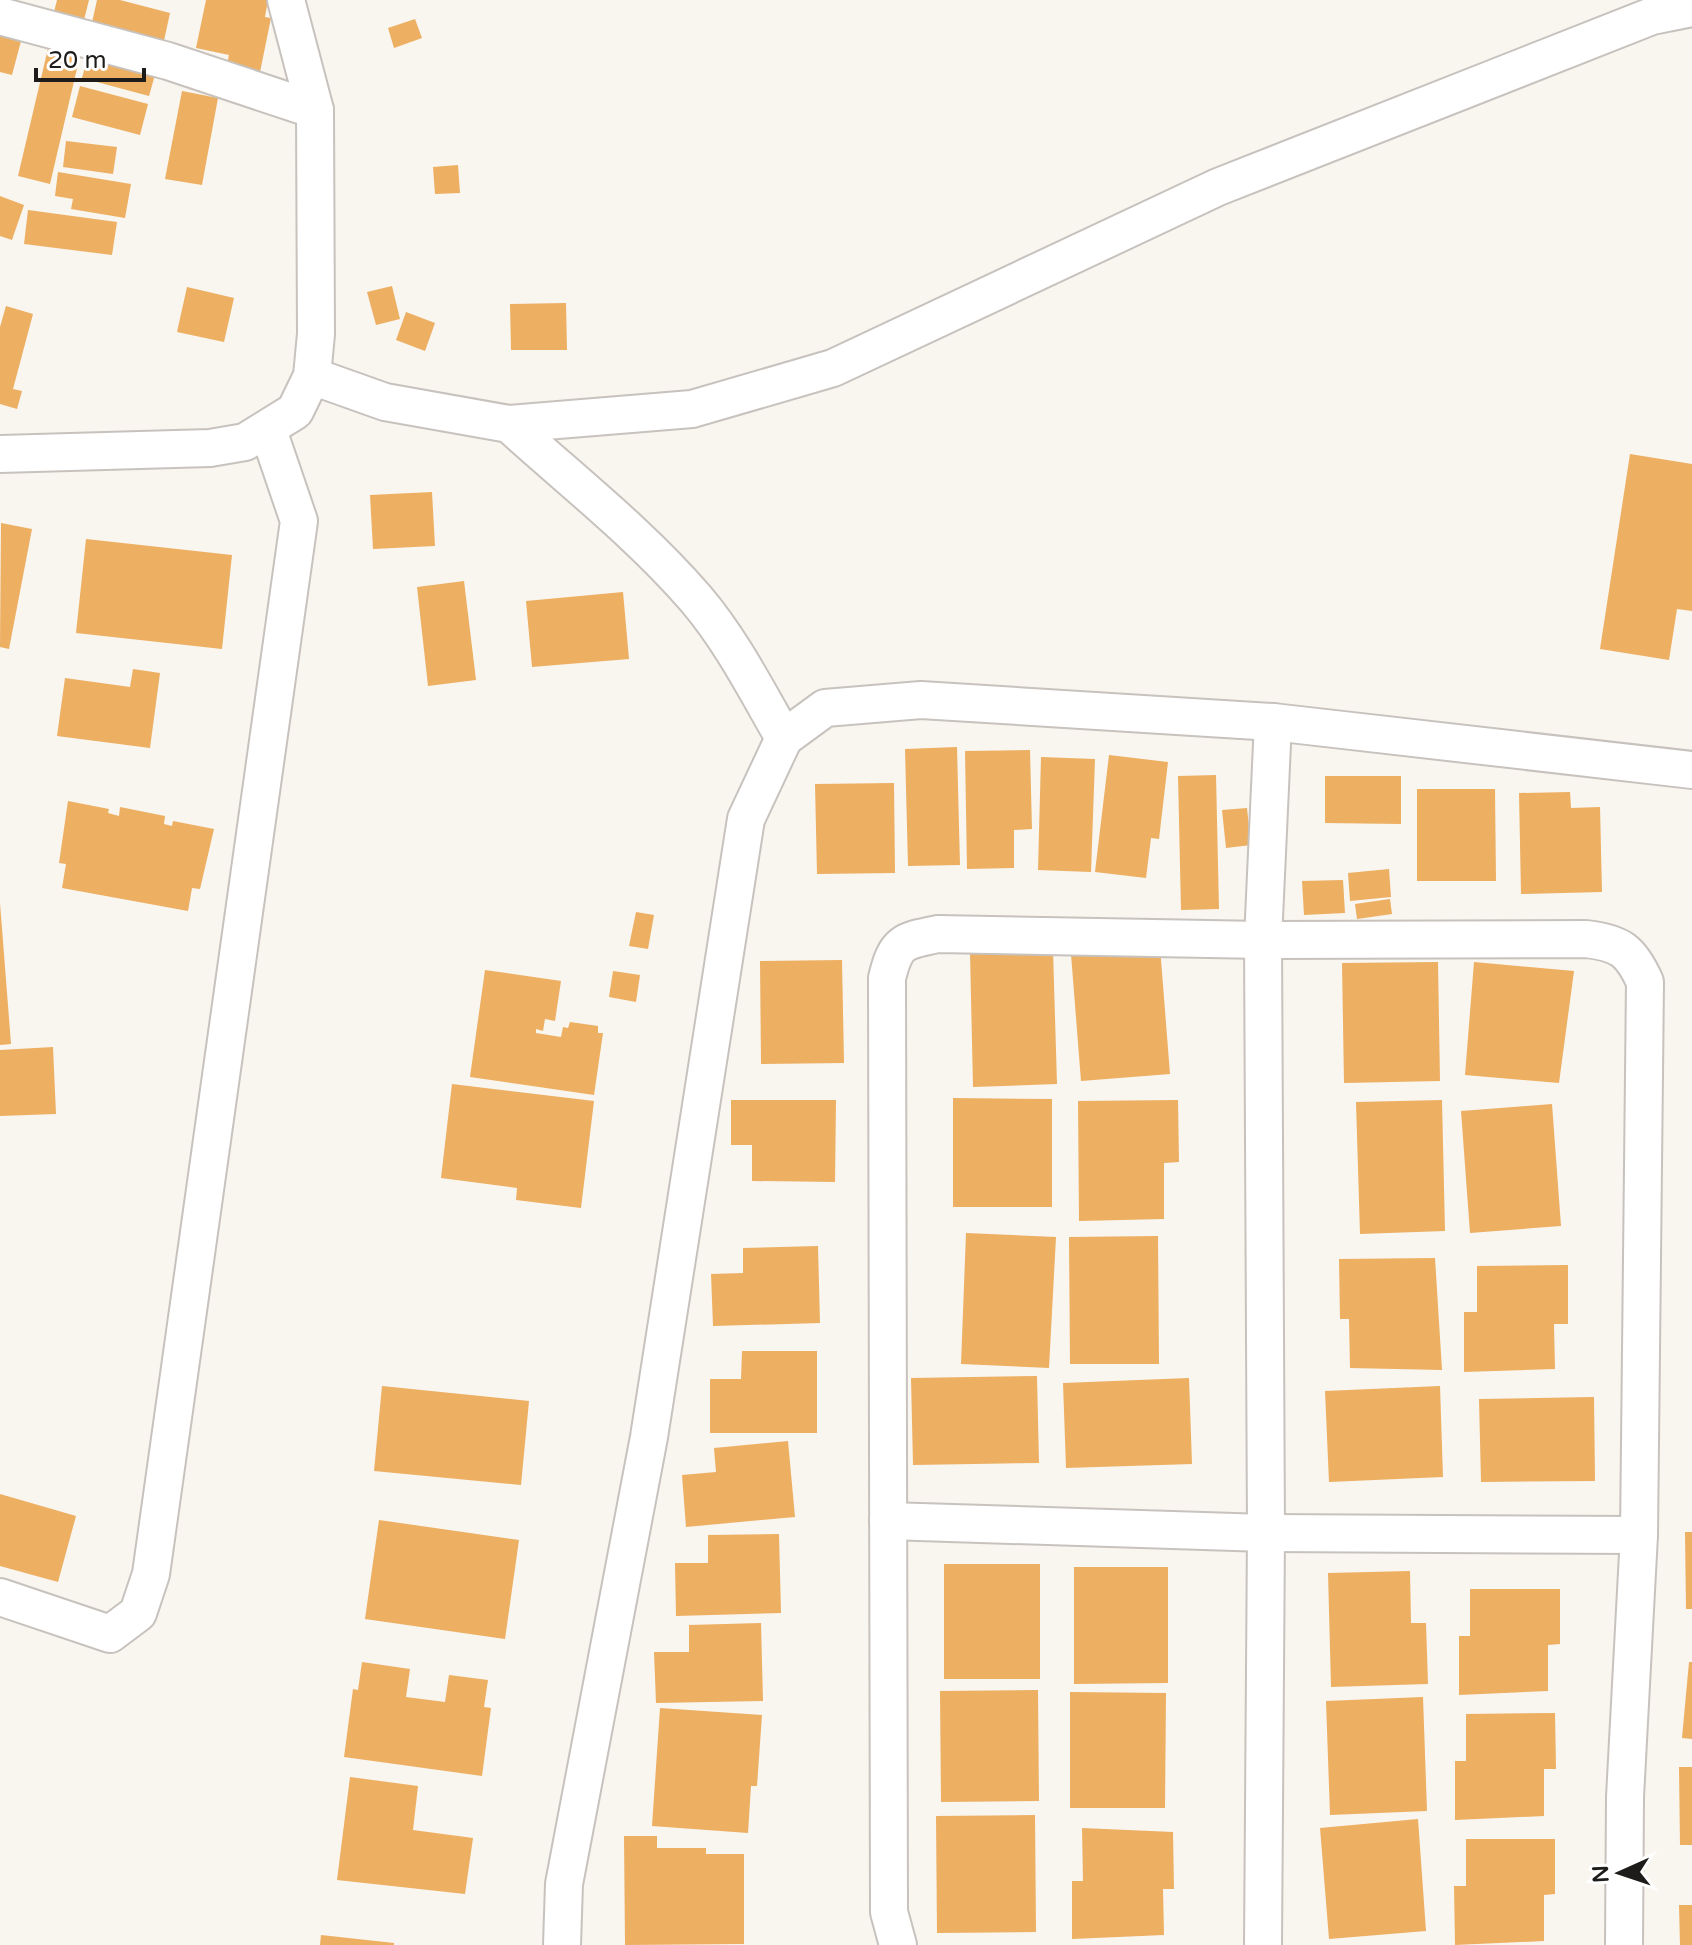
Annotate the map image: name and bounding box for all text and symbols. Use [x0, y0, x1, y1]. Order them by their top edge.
scale bar [36, 32, 144, 82]
text: 20 m [48, 46, 106, 75]
north arrow [1580, 1833, 1660, 1913]
text: N [1588, 1864, 1614, 1883]

